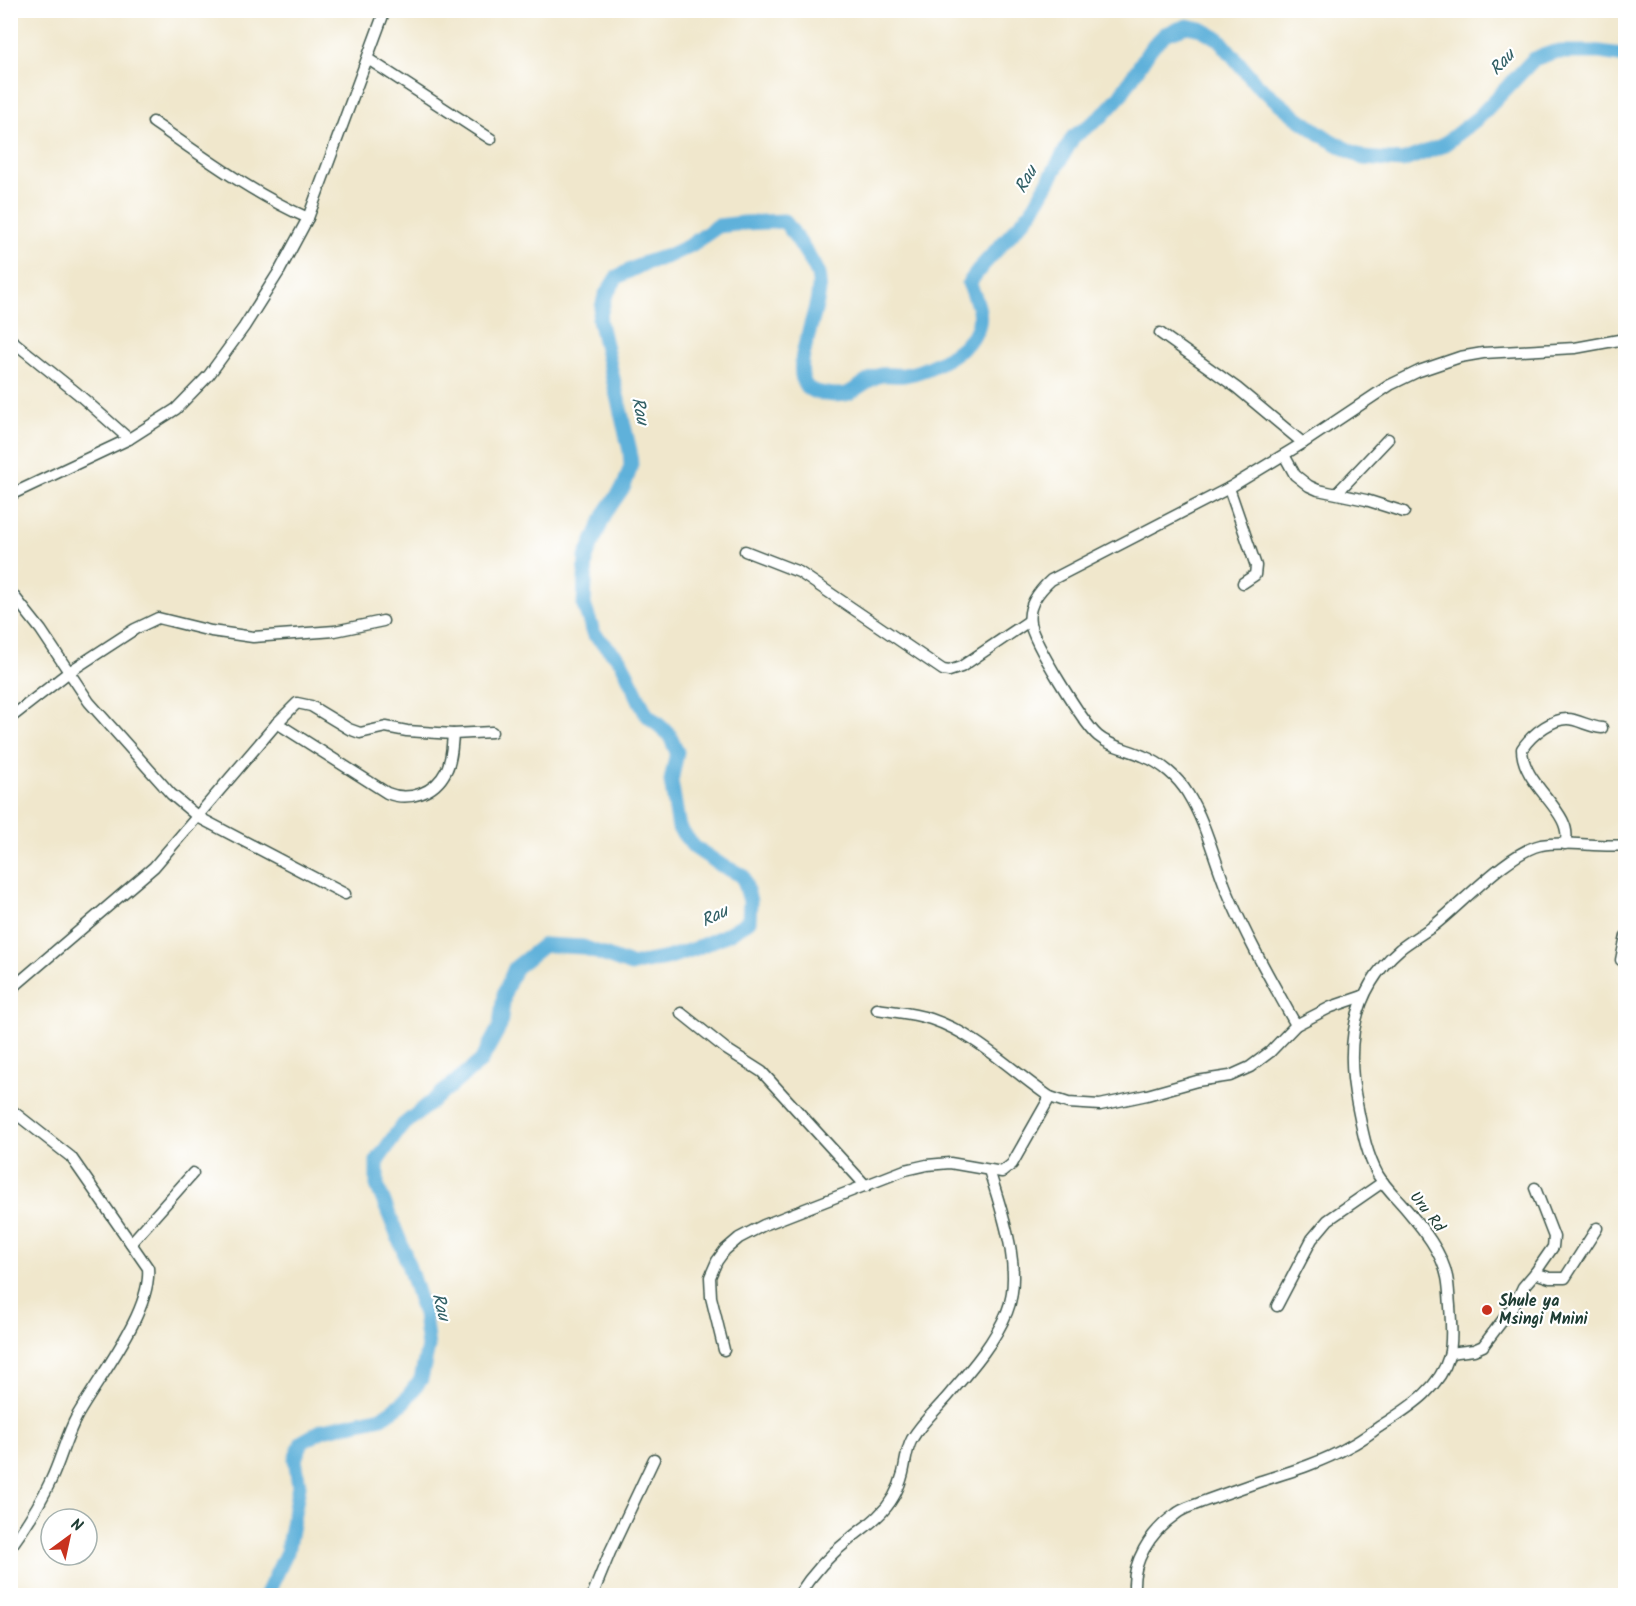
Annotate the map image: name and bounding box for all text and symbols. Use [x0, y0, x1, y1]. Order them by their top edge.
water label: Rau [1483, 41, 1525, 83]
water label: Rau [1008, 159, 1048, 199]
water label: Rau [622, 394, 657, 430]
water label: Rau [696, 897, 736, 936]
street label: Uru Rd [1403, 1186, 1452, 1239]
place label: Shule ya Msingi Mnini [1499, 1289, 1589, 1332]
water label: Rau [423, 1290, 458, 1326]
marker: Shule ya Msingi Mnini [1480, 1303, 1494, 1317]
north arrow [39, 1507, 99, 1567]
text: N [65, 1512, 87, 1539]

